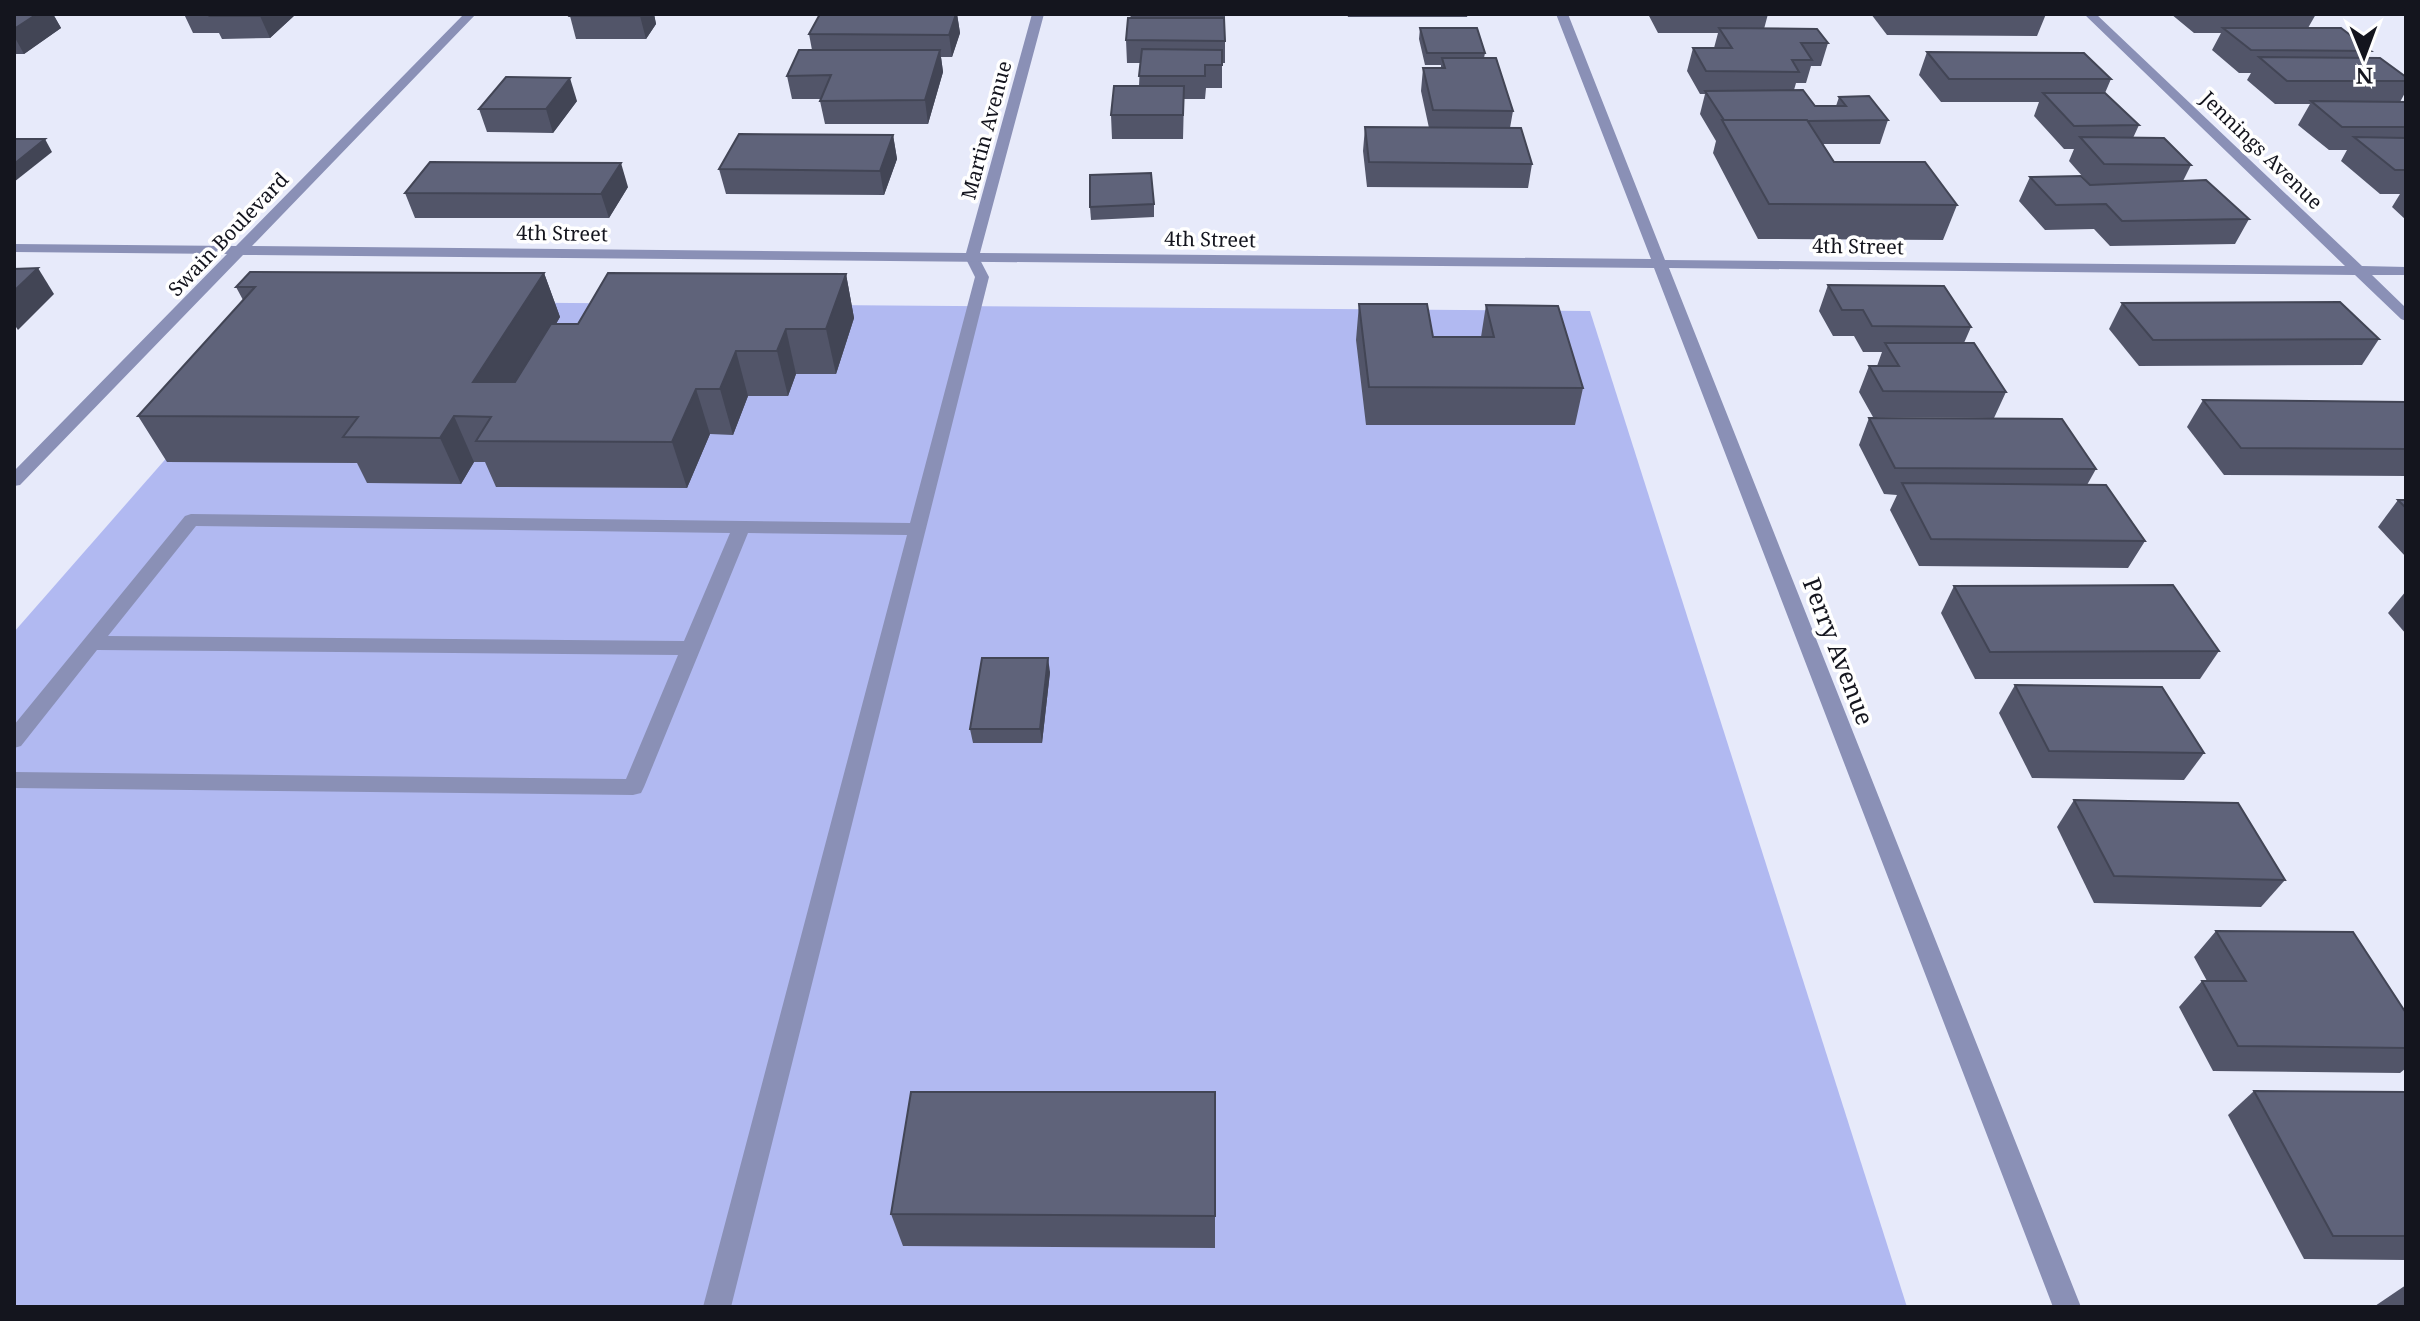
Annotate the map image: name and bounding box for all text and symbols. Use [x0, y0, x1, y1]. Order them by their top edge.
north arrow [2324, 16, 2404, 96]
street label: Martin Avenue [955, 58, 1017, 202]
text: N [2355, 62, 2373, 92]
street label: Jennings Avenue [2195, 84, 2329, 215]
street label: Swain Boulevard [162, 166, 294, 302]
street label: 4th Street [516, 219, 608, 247]
street label: 4th Street [1164, 225, 1256, 253]
street label: 4th Street [1812, 232, 1904, 260]
street label: Perry Avenue [1796, 572, 1882, 730]

